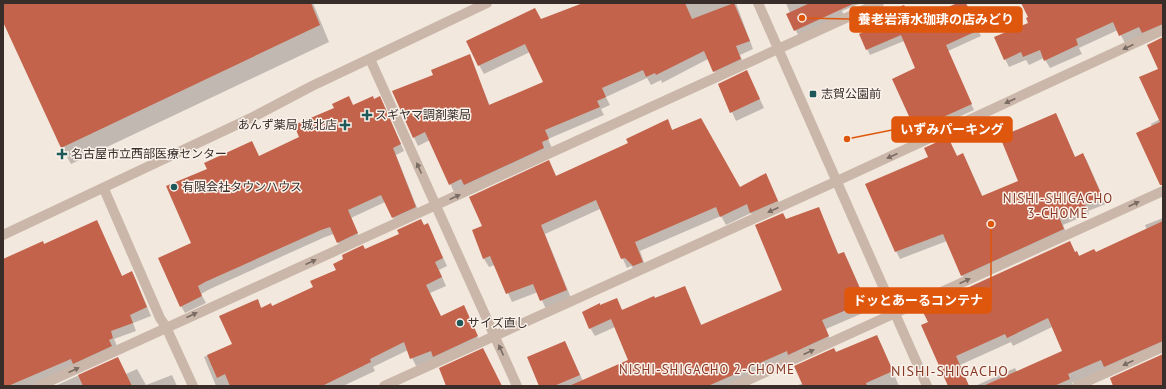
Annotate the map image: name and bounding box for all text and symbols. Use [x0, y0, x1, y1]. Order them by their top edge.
callout: 養老岩清水珈琲の店みどり [850, 7, 1022, 32]
text: 養老岩清水珈琲の店みどり [858, 11, 1014, 28]
one-way arrow [1121, 44, 1133, 50]
place label: 志賀公園前 [821, 86, 881, 101]
marker: 志賀公園前 [808, 89, 818, 99]
one-way arrow [1004, 98, 1015, 104]
place label: スギヤマ調剤薬局 [375, 107, 471, 122]
marker: スギヤマ調剤薬局 [362, 110, 372, 120]
place label: あんず薬局 城北店 [238, 117, 337, 132]
callout: いずみパーキング [892, 117, 1012, 142]
marker: あんず薬局 城北店 [340, 120, 350, 130]
text: いずみパーキング [900, 121, 1004, 138]
place label: 名古屋市立西部医療センター [71, 146, 227, 161]
marker: 名古屋市立西部医療センター [56, 148, 68, 160]
one-way arrow [885, 153, 897, 159]
one-way arrow [416, 163, 422, 174]
place label: 有限会社タウンハウス [182, 179, 302, 194]
marker: 有限会社タウンハウス [169, 182, 179, 192]
district label: NISHI-SHIGACHO 3-CHOME [1003, 190, 1113, 222]
one-way arrow [449, 194, 460, 200]
one-way arrow [1129, 201, 1140, 207]
one-way arrow [767, 207, 779, 213]
one-way arrow [305, 259, 316, 265]
one-way arrow [959, 278, 971, 284]
callout: ドッとあーるコンテナ [845, 288, 991, 313]
text: ドッとあーるコンテナ [853, 292, 983, 309]
one-way arrow [187, 312, 198, 318]
place label: サイズ直し [468, 315, 528, 330]
marker: サイズ直し [455, 318, 465, 328]
one-way arrow [498, 344, 504, 356]
one-way arrow [803, 349, 814, 355]
one-way arrow [1122, 360, 1133, 366]
district label: NISHI-SHIGACHO 2-CHOME [619, 361, 795, 378]
district label: NISHI-SHIGACHO [891, 362, 1009, 380]
one-way arrow [68, 367, 80, 373]

